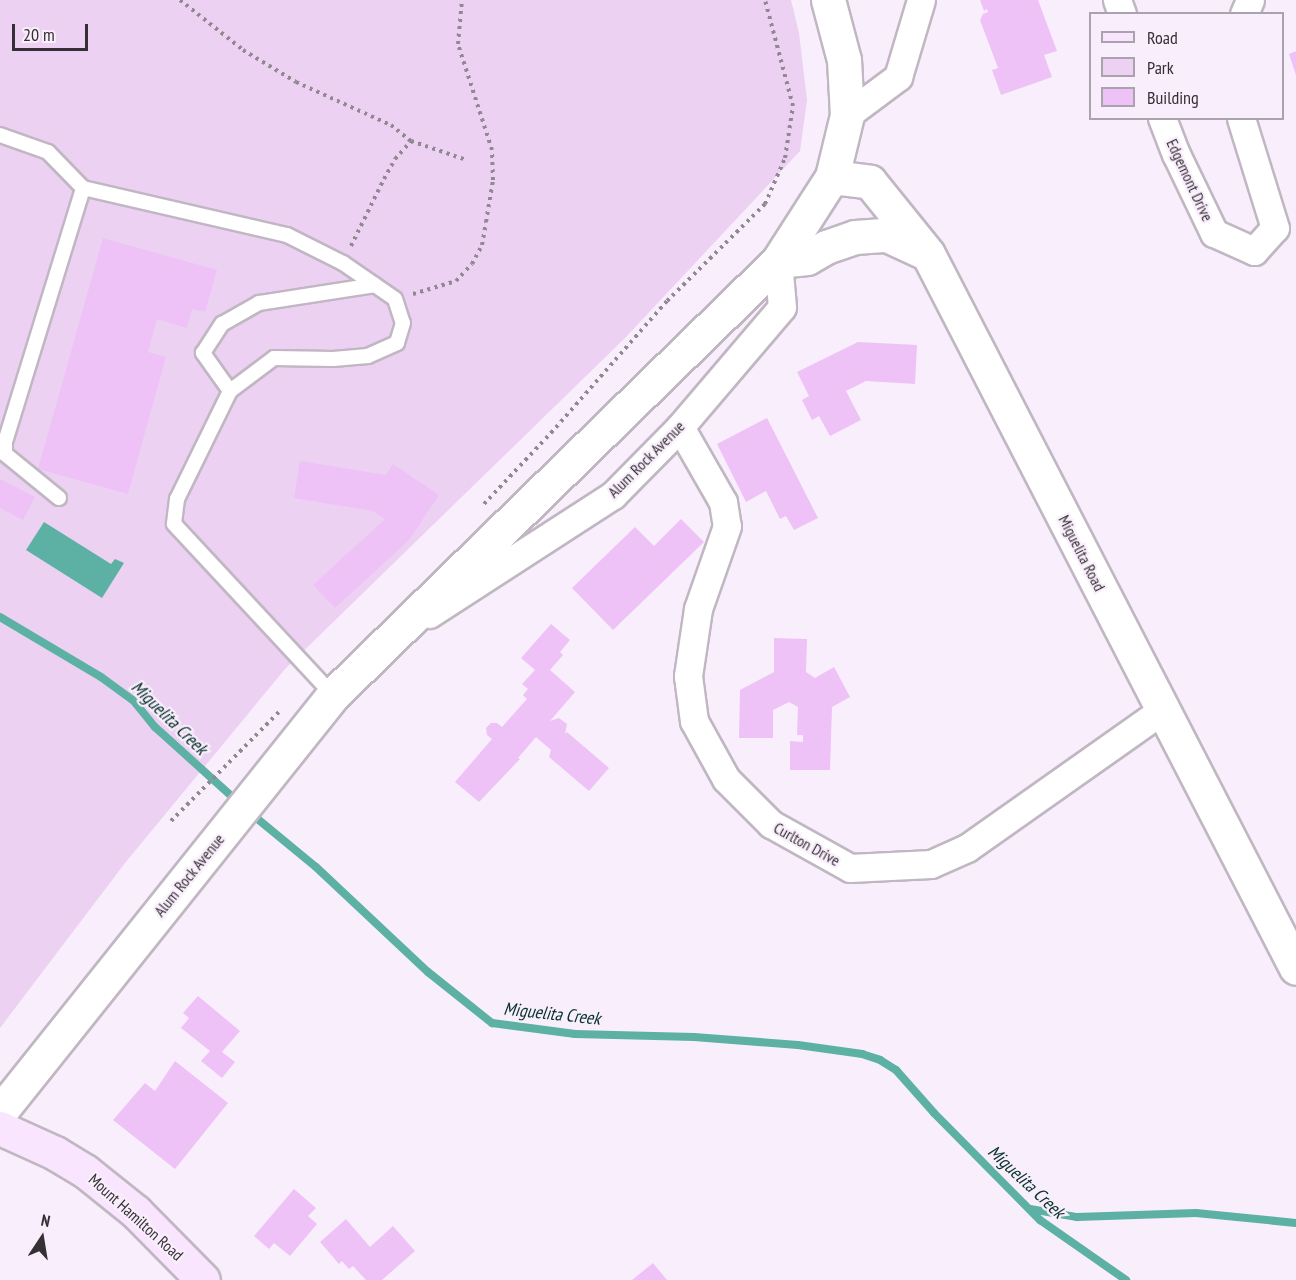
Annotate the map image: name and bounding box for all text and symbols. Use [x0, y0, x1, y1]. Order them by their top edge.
scale bar [15, 12, 92, 50]
legend [1089, 12, 1284, 120]
text: 20 m [23, 23, 55, 46]
text: Road [1147, 26, 1178, 49]
text: Park [1147, 56, 1174, 79]
text: Building [1147, 86, 1199, 109]
street label: Edgemont Drive [1163, 136, 1217, 224]
street label: Alum Rock Avenue [603, 416, 689, 502]
street label: Miguelita Road [1055, 512, 1109, 594]
water label: Miguelita Creek [127, 677, 211, 759]
street label: Curlton Drive [770, 818, 844, 870]
street label: Alum Rock Avenue [150, 829, 228, 921]
water label: Miguelita Creek [503, 998, 601, 1030]
water label: Miguelita Creek [983, 1141, 1069, 1223]
street label: Mount Hamilton Road [85, 1170, 187, 1264]
north arrow [12, 1208, 72, 1268]
text: N [39, 1210, 52, 1231]

